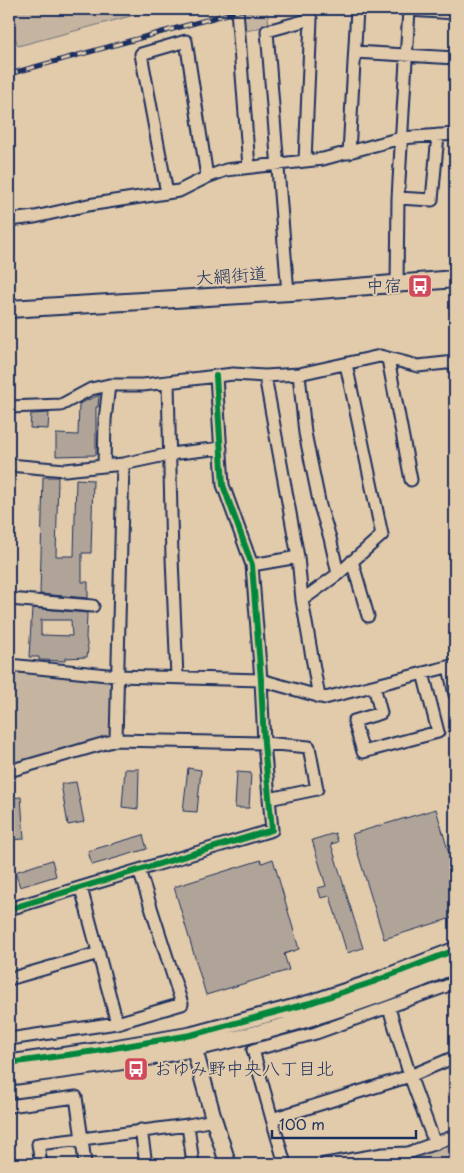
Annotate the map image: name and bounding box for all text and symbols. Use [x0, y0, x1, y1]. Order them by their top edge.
street label: 大網街道 [194, 259, 268, 290]
place label: 中宿 [366, 271, 402, 298]
bus stop icon: 中宿 [407, 273, 433, 299]
place label: おゆみ野中央八丁目北 [154, 1054, 334, 1081]
bus stop icon: おゆみ野中央八丁目北 [123, 1056, 149, 1082]
scale bar [272, 1108, 415, 1140]
text: 100 m [279, 1112, 325, 1135]

